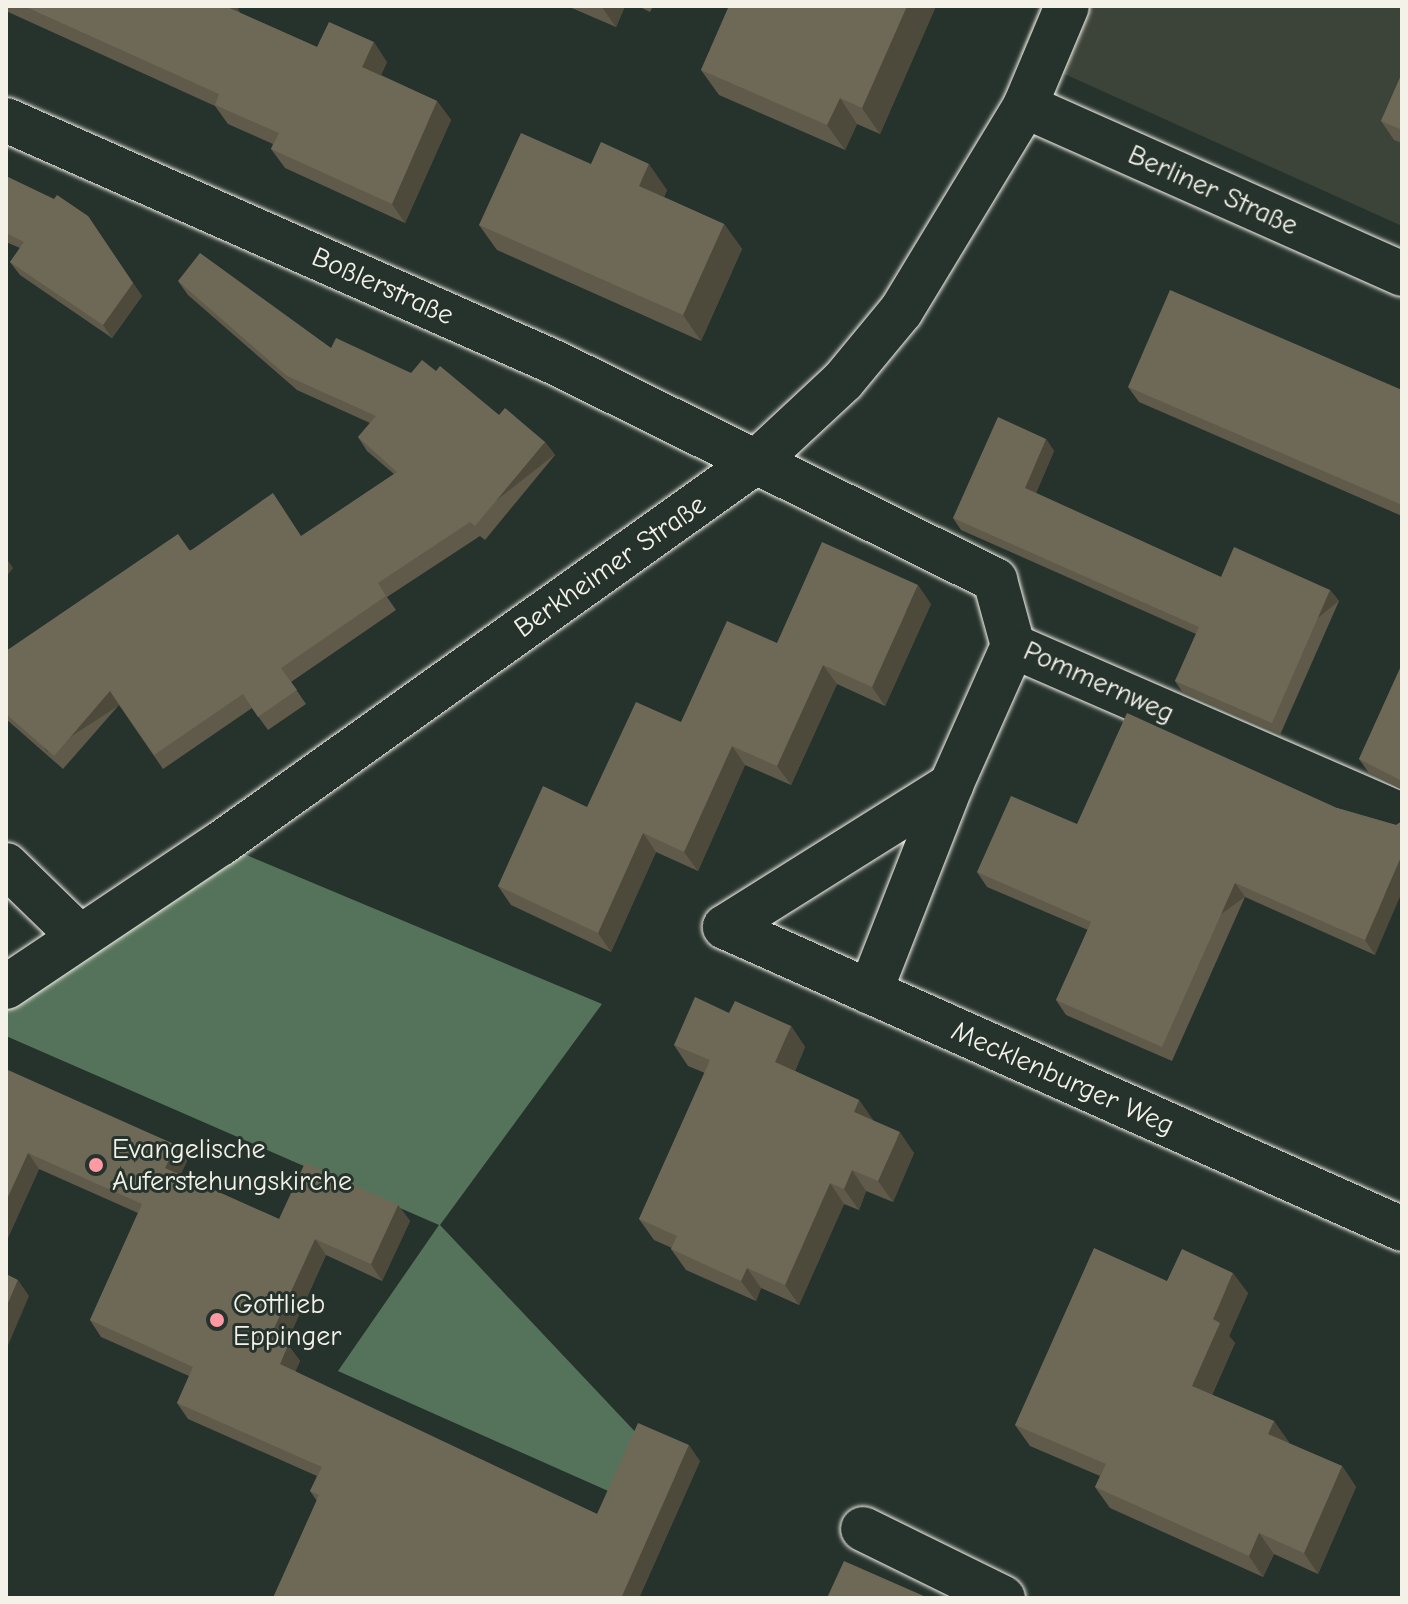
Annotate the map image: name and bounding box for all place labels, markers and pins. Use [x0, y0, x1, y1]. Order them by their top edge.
place label: Evangelische Auferstehungskirche [112, 1132, 352, 1198]
marker: Evangelische Auferstehungskirche [87, 1156, 105, 1174]
place label: Gottlieb Eppinger [233, 1287, 341, 1353]
marker: Gottlieb Eppinger [208, 1311, 226, 1329]

